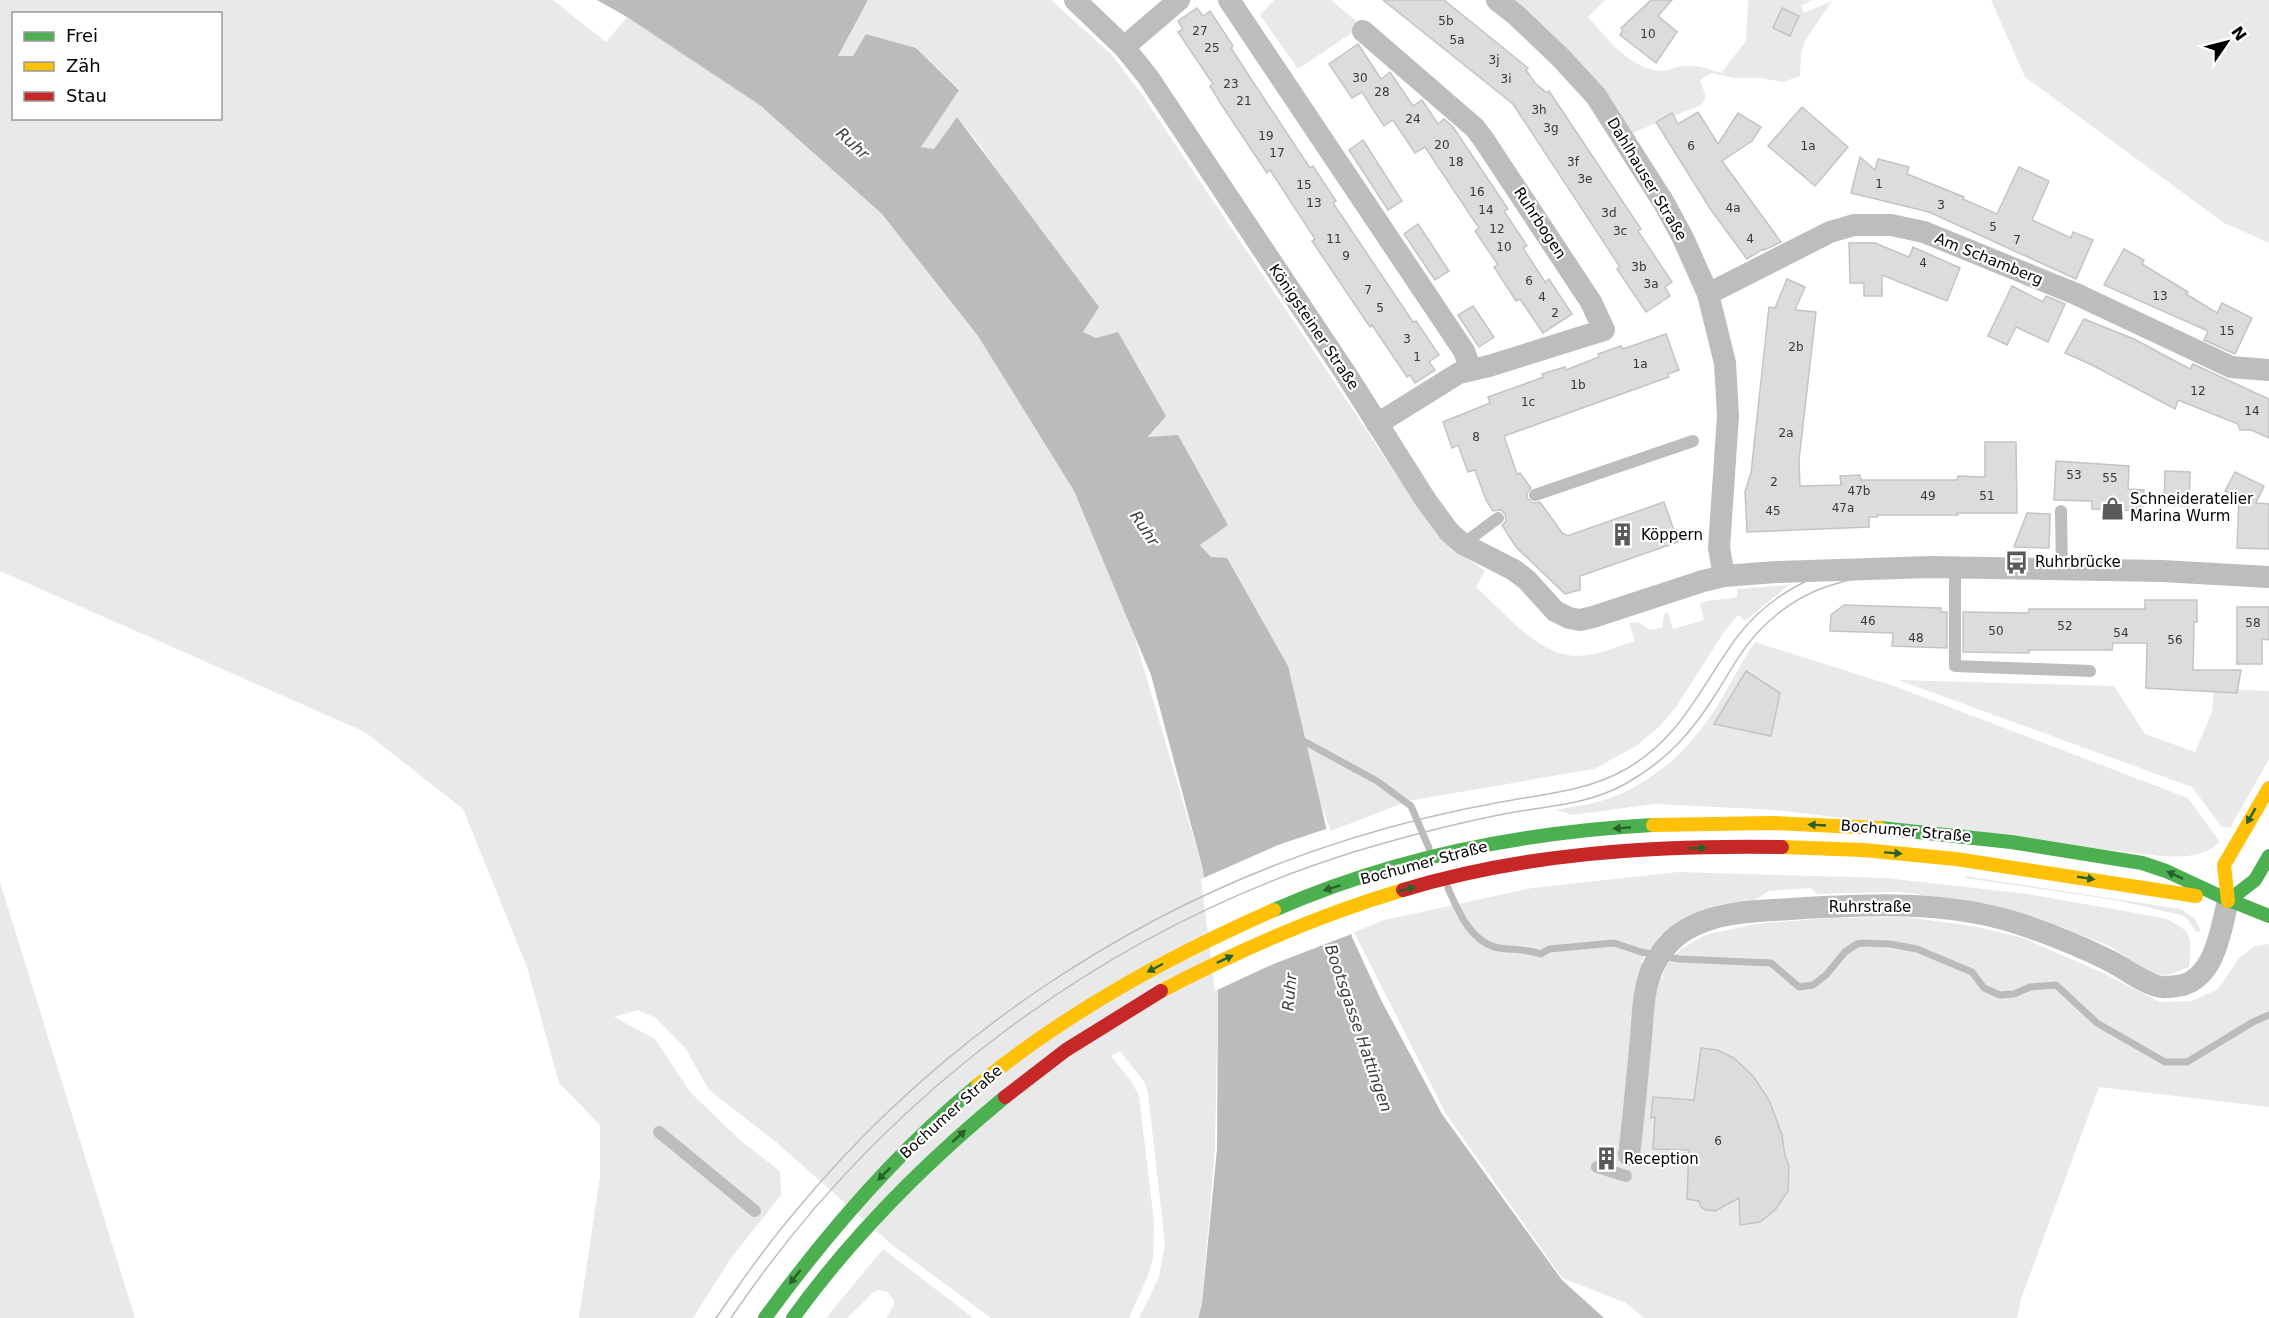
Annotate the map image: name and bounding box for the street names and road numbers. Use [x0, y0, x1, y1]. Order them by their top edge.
street label: Dahlhauser Straße [1603, 114, 1691, 244]
street label: Ruhrbogen [1510, 184, 1570, 262]
street label: Am Schamberg [1932, 229, 2046, 289]
street label: Königsteiner Straße [1265, 261, 1363, 393]
street label: Bochumer Straße [1840, 816, 1972, 846]
street label: Bochumer Straße [1358, 837, 1490, 889]
street label: Ruhrstraße [1829, 898, 1911, 916]
street label: Bochumer Straße [896, 1061, 1006, 1163]

